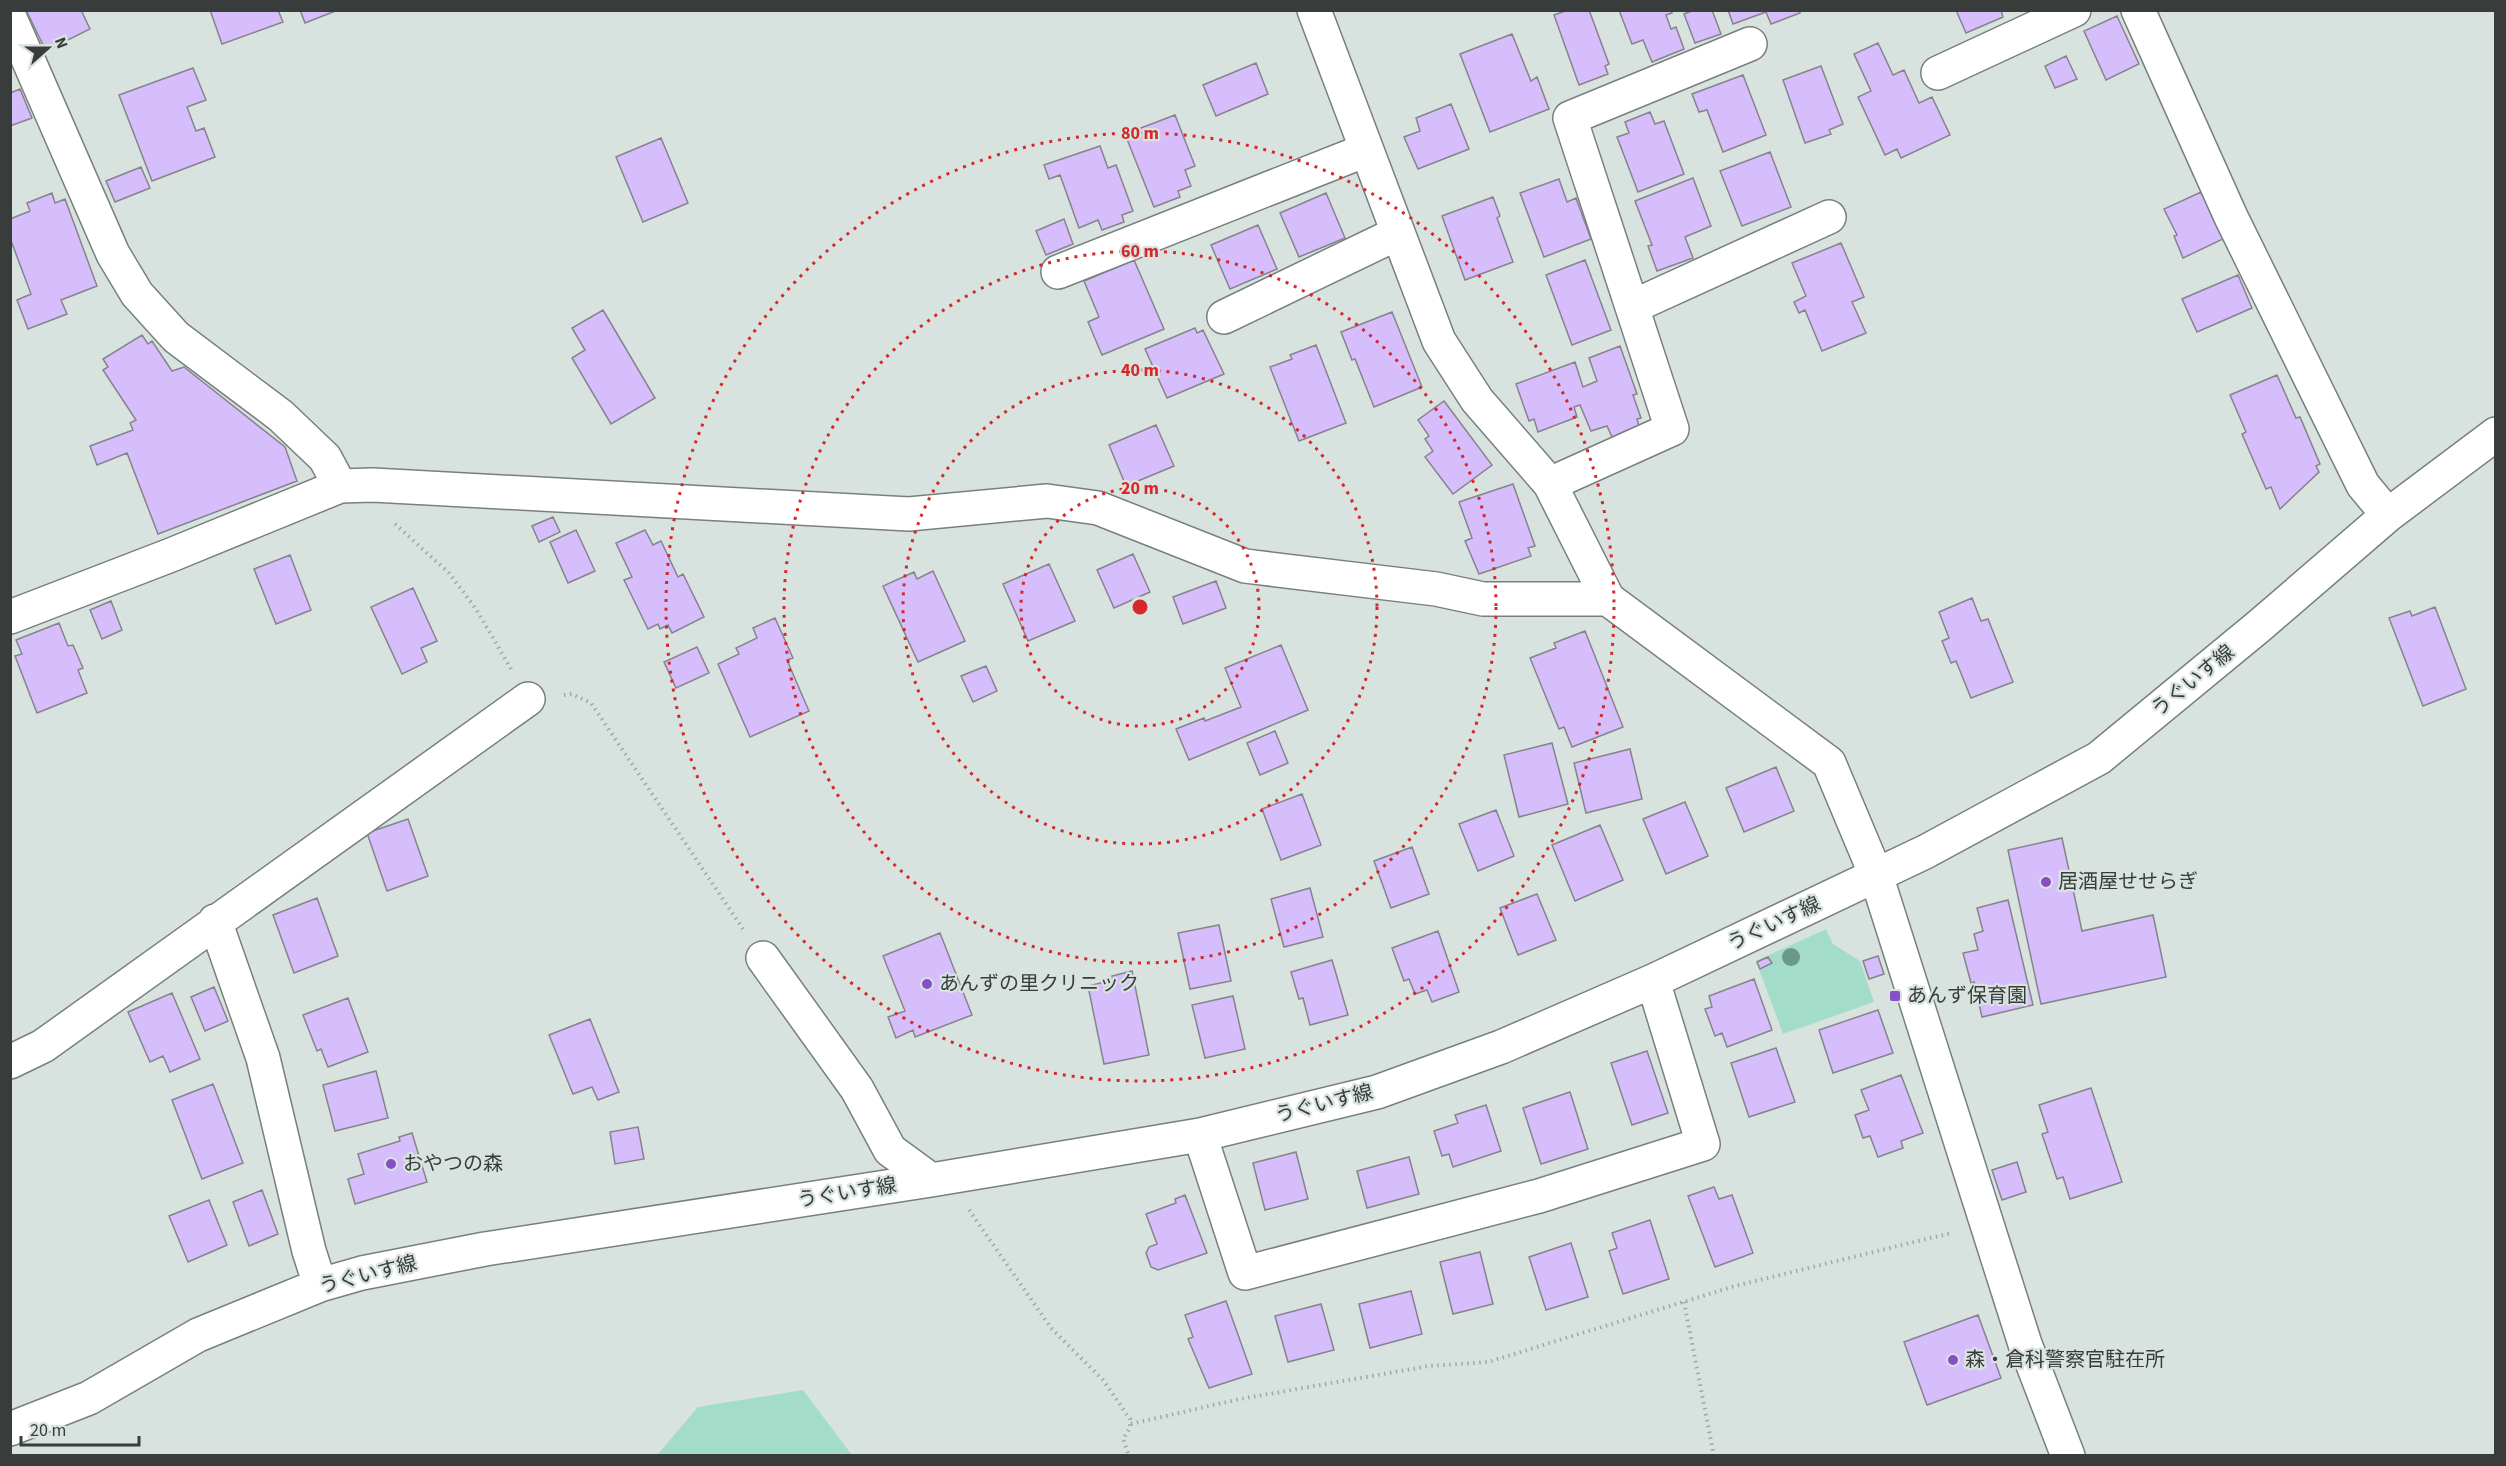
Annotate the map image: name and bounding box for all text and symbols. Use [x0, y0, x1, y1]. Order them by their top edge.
north arrow [18, 18, 78, 78]
text: N [49, 34, 73, 52]
text: 80 m [1121, 121, 1159, 146]
text: 60 m [1121, 239, 1159, 264]
text: 40 m [1121, 358, 1159, 383]
text: 20 m [1121, 476, 1159, 501]
centre of rings [1130, 597, 1150, 617]
street label: うぐいす線 [2145, 639, 2241, 723]
place label: 居酒屋せせらぎ [2058, 868, 2198, 896]
marker: 居酒屋せせらぎ [2039, 875, 2053, 889]
street label: うぐいす線 [1723, 890, 1825, 958]
place label: あんずの里クリニック [939, 970, 1139, 998]
marker: あんずの里クリニック [920, 977, 934, 991]
place label: あんず保育園 [1907, 982, 2027, 1010]
marker: あんず保育園 [1888, 989, 1902, 1003]
street label: うぐいす線 [1272, 1078, 1376, 1130]
place label: おやつの森 [403, 1150, 503, 1178]
marker: おやつの森 [384, 1157, 398, 1171]
street label: うぐいす線 [795, 1171, 899, 1215]
street label: うぐいす線 [316, 1249, 420, 1301]
place label: 森・倉科警察官駐在所 [1965, 1346, 2165, 1374]
marker: 森・倉科警察官駐在所 [1946, 1353, 1960, 1367]
scale bar [21, 1409, 140, 1447]
text: 20 m [30, 1418, 66, 1443]

